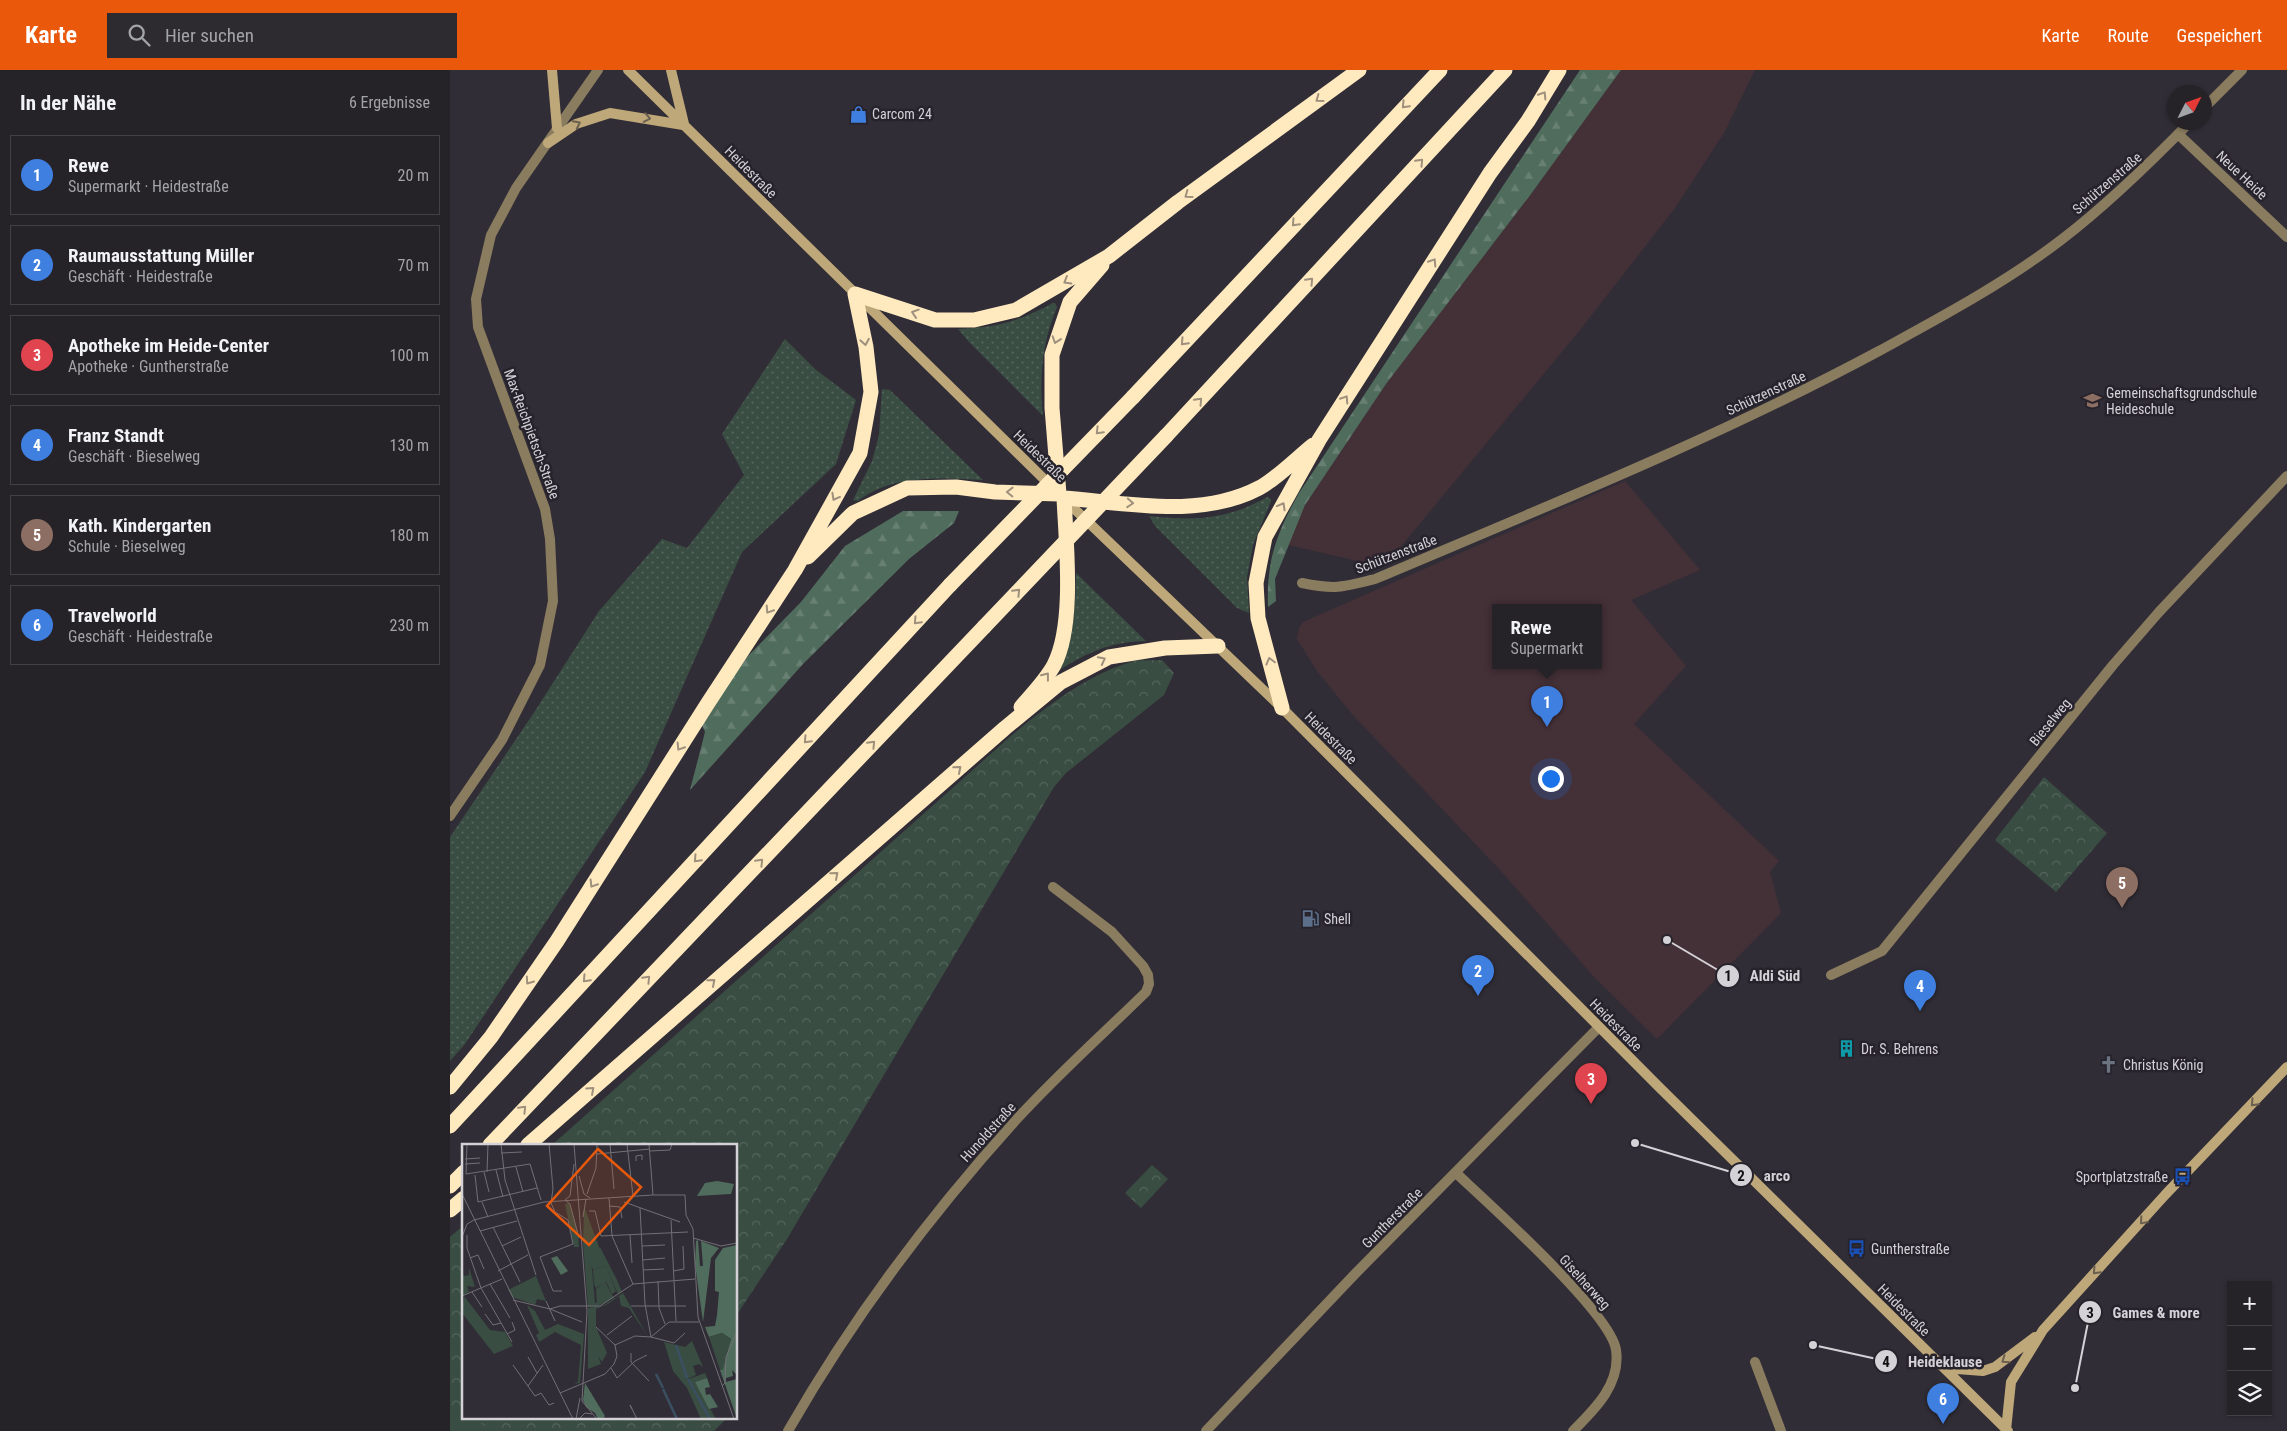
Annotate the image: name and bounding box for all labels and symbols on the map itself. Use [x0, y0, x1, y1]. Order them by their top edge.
north arrow [2167, 85, 2212, 130]
one-way arrow [1537, 92, 1547, 101]
one-way arrow [1315, 93, 1325, 102]
one-way arrow [1402, 99, 1411, 108]
shop icon: Carcom 24 [848, 104, 868, 124]
place label: Carcom 24 [872, 106, 932, 122]
one-way arrow [643, 112, 652, 123]
one-way arrow [572, 121, 581, 131]
street label: Heidestraße [722, 143, 781, 202]
street label: Neue Heide [2213, 147, 2271, 203]
street label: Schützenstraße [2069, 149, 2145, 217]
one-way arrow [1414, 159, 1423, 168]
one-way arrow [1185, 189, 1194, 197]
one-way arrow [1292, 218, 1301, 227]
one-way arrow [1427, 258, 1436, 267]
one-way arrow [1064, 274, 1073, 284]
one-way arrow [1304, 278, 1313, 287]
one-way arrow [911, 309, 919, 319]
one-way arrow [1052, 336, 1062, 344]
one-way arrow [1181, 337, 1190, 346]
one-way arrow [859, 338, 869, 346]
street label: Max-Reichpietsch-Straße [501, 367, 563, 502]
street label: Schützenstraße [1724, 367, 1809, 418]
place label: Gemeinschaftsgrundschule Heideschule [2106, 385, 2257, 417]
school or university icon: Gemeinschaftsgrundschule Heideschule [2082, 391, 2102, 411]
one-way arrow [1339, 395, 1348, 404]
one-way arrow [1193, 397, 1202, 406]
one-way arrow [1096, 426, 1105, 435]
street label: Heidestraße [1010, 427, 1070, 485]
one-way arrow [1006, 487, 1014, 498]
one-way arrow [832, 492, 842, 501]
one-way arrow [1126, 498, 1134, 509]
one-way arrow [1276, 502, 1286, 511]
street label: Schützenstraße [1353, 531, 1439, 577]
one-way arrow [1011, 588, 1020, 597]
one-way arrow [765, 605, 775, 614]
one-way arrow [914, 615, 923, 624]
one-way arrow [1097, 656, 1106, 667]
one-way arrow [1265, 658, 1275, 666]
one-way arrow [1040, 673, 1048, 682]
pin: 1 [1531, 686, 1563, 727]
street label: Bieselweg [2026, 695, 2074, 749]
street label: Heidestraße [1302, 709, 1361, 768]
one-way arrow [804, 734, 813, 743]
one-way arrow [677, 741, 686, 750]
one-way arrow [866, 741, 875, 750]
one-way arrow [952, 766, 961, 775]
your location [1538, 766, 1564, 792]
one-way arrow [694, 854, 703, 863]
one-way arrow [754, 858, 763, 867]
pin: 5 [2106, 867, 2138, 908]
one-way arrow [830, 872, 839, 881]
one-way arrow [590, 878, 599, 888]
fuel station icon: Shell [1300, 909, 1320, 929]
place label: Shell [1324, 911, 1351, 927]
pin: 2 [1462, 955, 1494, 996]
callout: Aldi Süd [1715, 961, 1811, 991]
text: 1 [1724, 967, 1732, 985]
text: Aldi Süd [1750, 967, 1800, 985]
pin: 4 [1904, 970, 1936, 1011]
one-way arrow [583, 973, 592, 982]
one-way arrow [526, 975, 535, 985]
one-way arrow [641, 976, 650, 985]
one-way arrow [707, 979, 716, 988]
street label: Heidestraße [1587, 996, 1646, 1055]
building icon: Dr. S. Behrens [1837, 1039, 1857, 1059]
place label: Dr. S. Behrens [1861, 1041, 1938, 1057]
church icon: Christus König [2099, 1055, 2119, 1075]
place label: Christus König [2123, 1057, 2203, 1073]
pin: 3 [1575, 1063, 1607, 1104]
one-way arrow [585, 1087, 594, 1096]
one-way arrow [2251, 1097, 2260, 1106]
street label: Hunoldstraße [957, 1099, 1019, 1165]
one-way arrow [517, 1106, 526, 1115]
inset map [462, 1144, 738, 1418]
callout: arco [1729, 1160, 1800, 1190]
text: 2 [1737, 1167, 1745, 1185]
text: arco [1764, 1167, 1790, 1185]
bus stop icon: Sportplatzstraße [2172, 1167, 2192, 1187]
place label: Sportplatzstraße [2076, 1169, 2168, 1185]
street label: Guntherstraße [1359, 1184, 1426, 1251]
one-way arrow [2139, 1216, 2148, 1225]
bus stop icon: Guntherstraße [1847, 1239, 1867, 1259]
place label: Guntherstraße [1871, 1241, 1950, 1257]
street label: Giselherweg [1556, 1251, 1614, 1313]
one-way arrow [2093, 1266, 2102, 1275]
street label: Heidestraße [1875, 1281, 1934, 1340]
callout: Games & more [2078, 1297, 2210, 1327]
text: 3 [2086, 1304, 2094, 1322]
text: Games & more [2112, 1304, 2200, 1322]
callout: Heideklause [1873, 1346, 1992, 1376]
text: 4 [1882, 1353, 1890, 1371]
text: Heideklause [1908, 1353, 1982, 1371]
one-way arrow [2001, 1354, 2011, 1363]
pin: 6 [1927, 1383, 1959, 1424]

